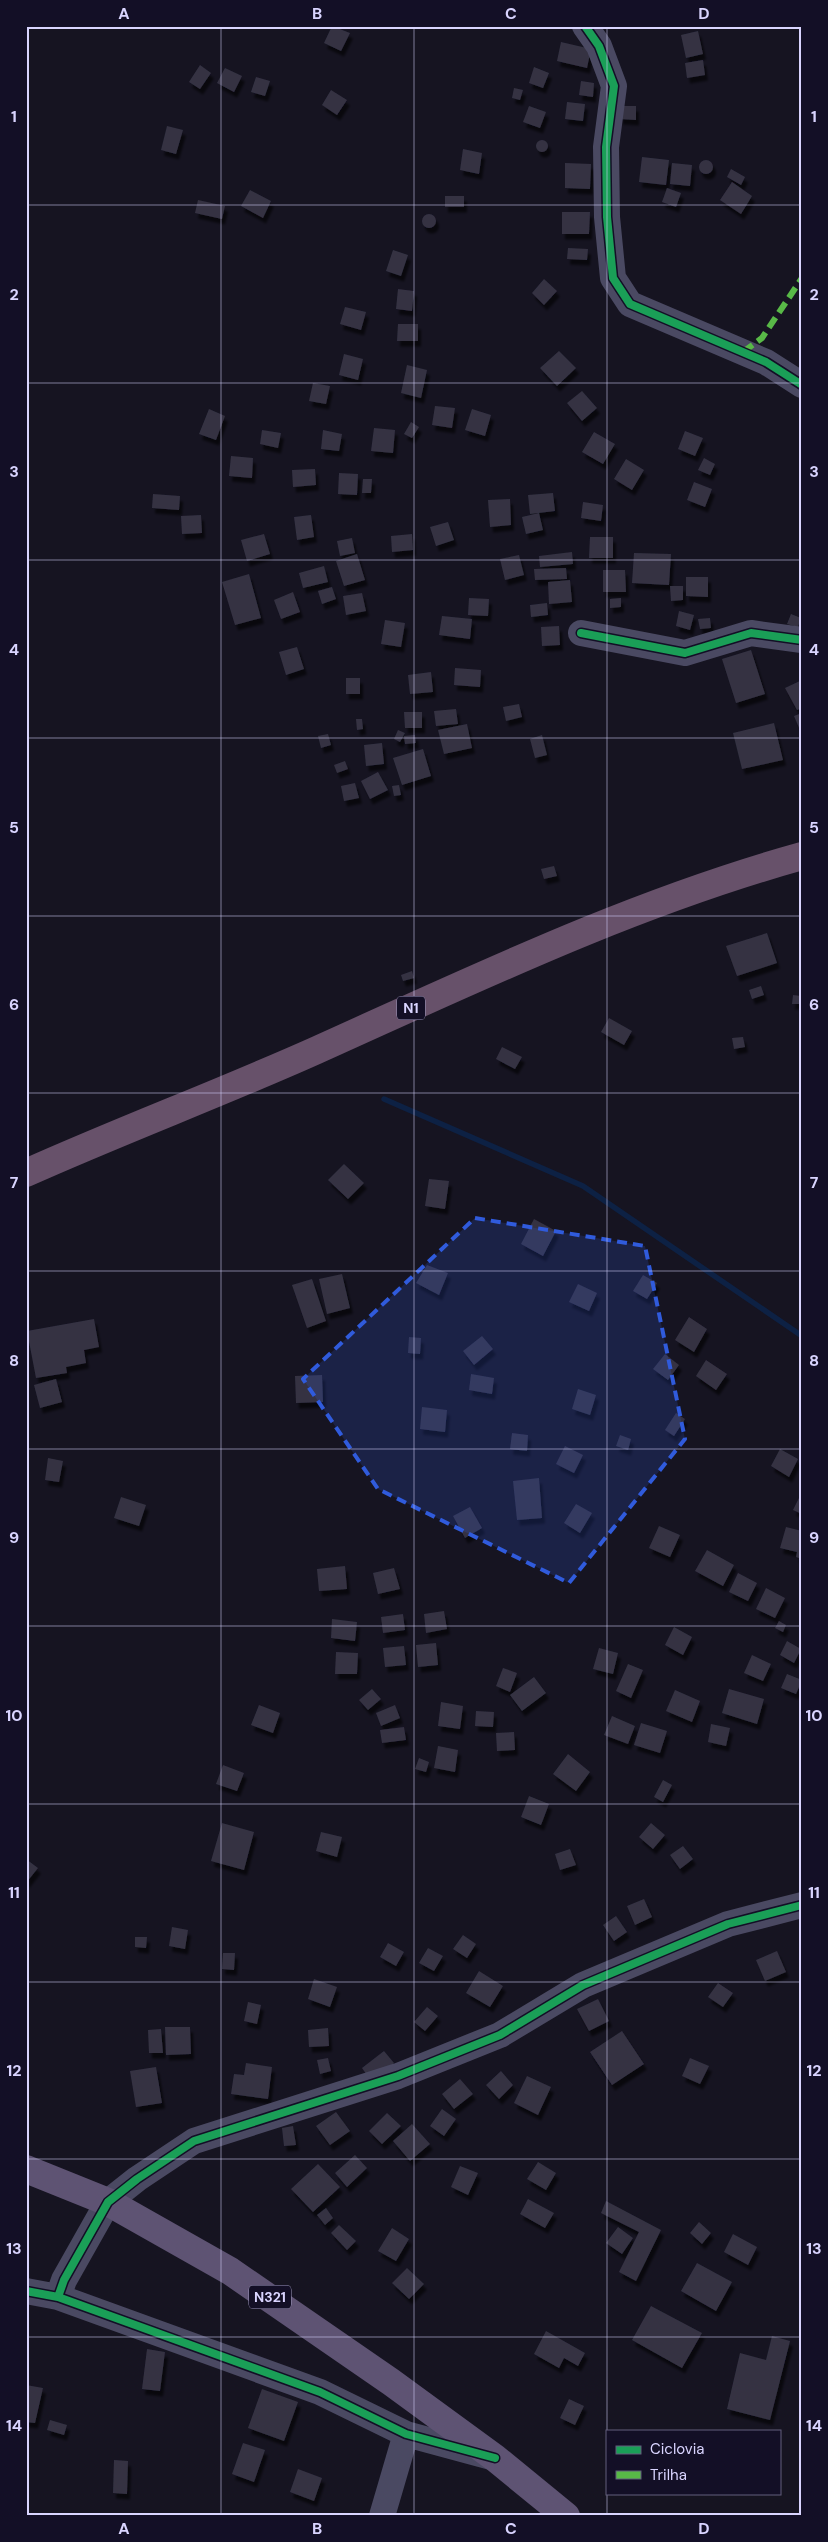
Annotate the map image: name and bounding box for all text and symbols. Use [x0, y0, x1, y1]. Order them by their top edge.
text: A [118, 3, 130, 24]
text: B [312, 3, 322, 24]
text: C [505, 3, 517, 24]
text: D [698, 3, 710, 24]
text: 1 [11, 106, 17, 127]
text: 1 [811, 106, 817, 127]
text: 2 [9, 284, 19, 305]
text: 2 [809, 284, 819, 305]
text: 3 [9, 461, 19, 482]
text: 3 [809, 461, 819, 482]
text: 4 [9, 639, 19, 660]
text: 4 [809, 639, 819, 660]
text: 5 [9, 817, 19, 838]
text: 5 [809, 817, 819, 838]
text: 6 [9, 994, 19, 1015]
text: 6 [809, 994, 819, 1015]
road number: N1 [397, 996, 425, 1020]
text: 7 [10, 1172, 19, 1193]
text: 7 [810, 1172, 819, 1193]
text: 8 [9, 1350, 19, 1371]
text: 8 [809, 1350, 819, 1371]
text: 9 [9, 1527, 19, 1548]
text: 9 [809, 1527, 819, 1548]
text: 10 [5, 1705, 23, 1726]
text: 10 [805, 1705, 823, 1726]
text: 11 [8, 1882, 20, 1903]
text: 11 [808, 1882, 820, 1903]
text: 12 [6, 2060, 22, 2081]
text: 12 [806, 2060, 822, 2081]
text: 13 [6, 2238, 22, 2259]
text: 13 [806, 2238, 822, 2259]
road number: N321 [249, 2286, 291, 2308]
text: 14 [6, 2415, 22, 2436]
text: 14 [806, 2415, 822, 2436]
legend [606, 2430, 780, 2494]
text: Ciclovia [650, 2439, 704, 2459]
text: Trilha [650, 2465, 687, 2485]
text: A [118, 2518, 130, 2539]
text: B [312, 2518, 322, 2539]
text: C [505, 2518, 517, 2539]
text: D [698, 2518, 710, 2539]

